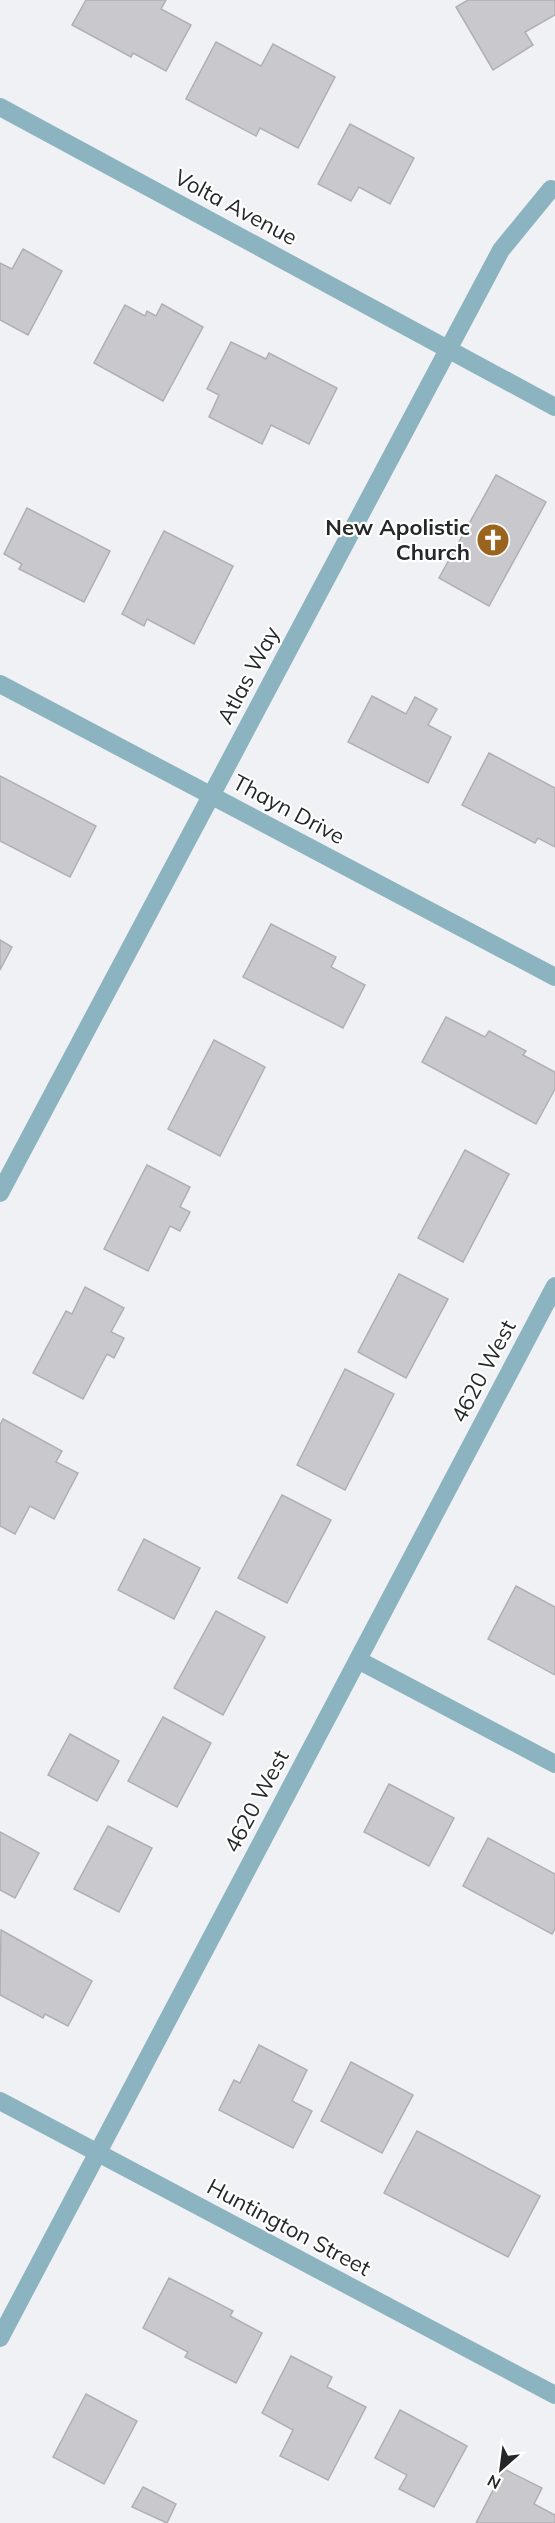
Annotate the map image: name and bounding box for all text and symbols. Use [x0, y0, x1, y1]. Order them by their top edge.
street label: Volta Avenue [170, 163, 302, 251]
place label: New Apolistic Church [325, 513, 470, 566]
church icon: New Apolistic Church [475, 522, 511, 558]
street label: Atlas Way [211, 621, 286, 729]
street label: Thayn Drive [228, 768, 350, 850]
street label: 4620 West [444, 1315, 522, 1427]
street label: 4620 West [217, 1745, 295, 1857]
street label: Huntington Street [202, 2172, 376, 2282]
north arrow [471, 2439, 531, 2499]
text: N [484, 2471, 504, 2494]

